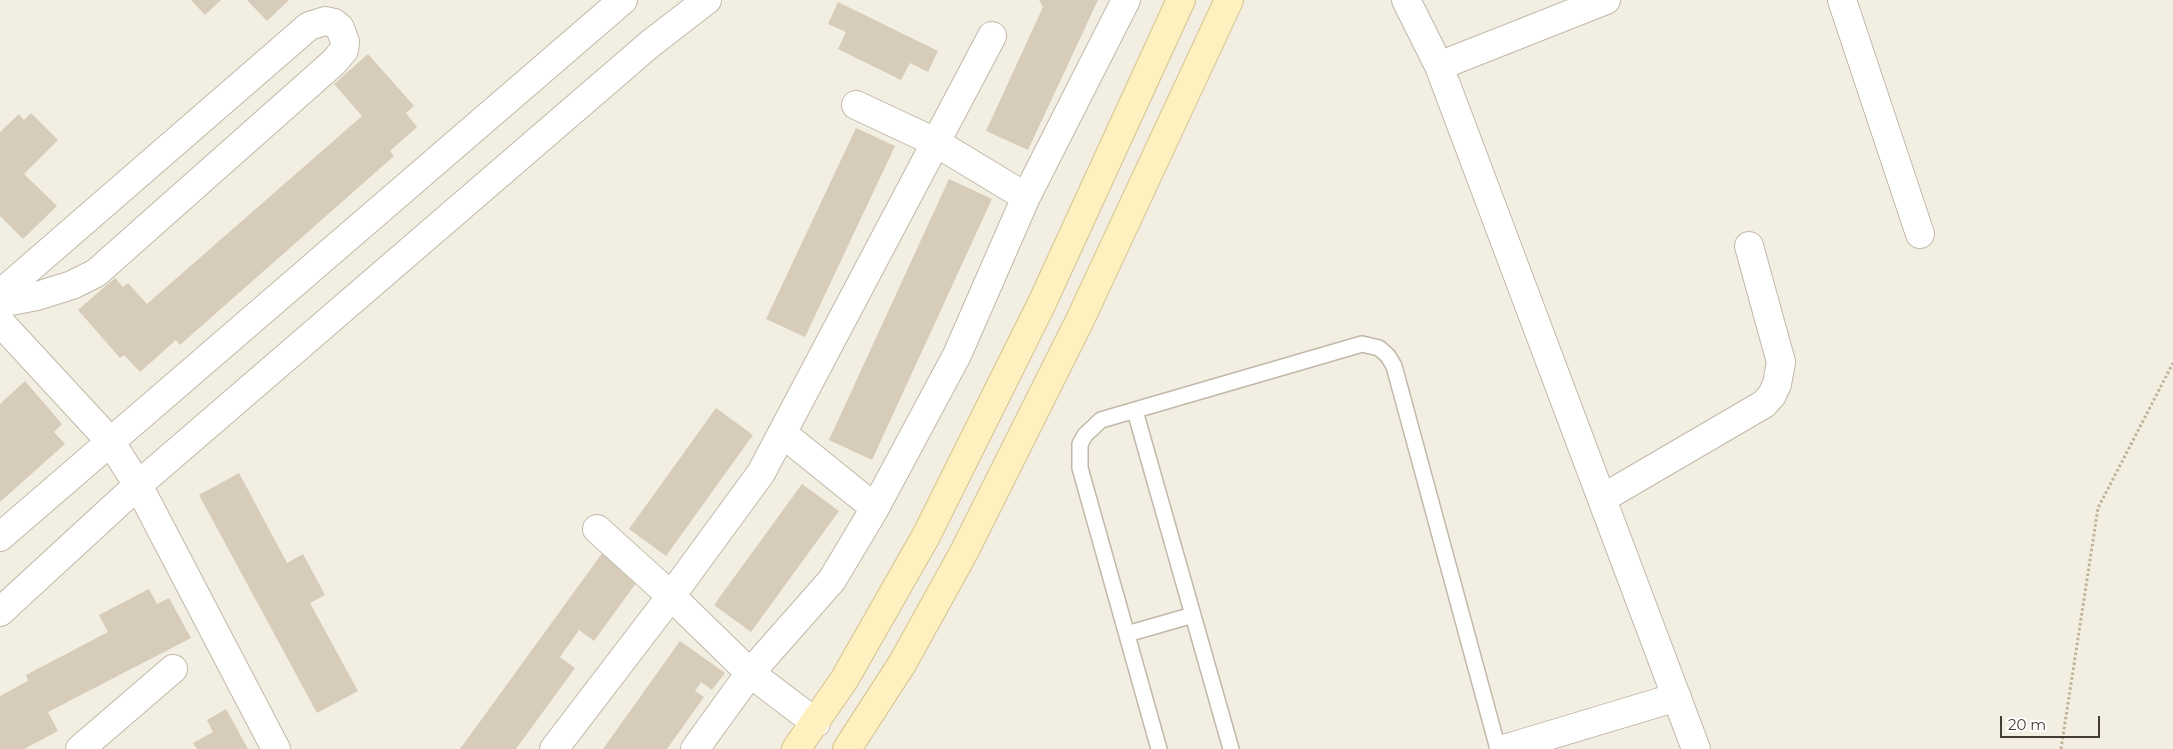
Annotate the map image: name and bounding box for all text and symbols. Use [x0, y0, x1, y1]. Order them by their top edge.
scale bar [2003, 706, 2103, 738]
text: 20 m [2008, 715, 2046, 734]

